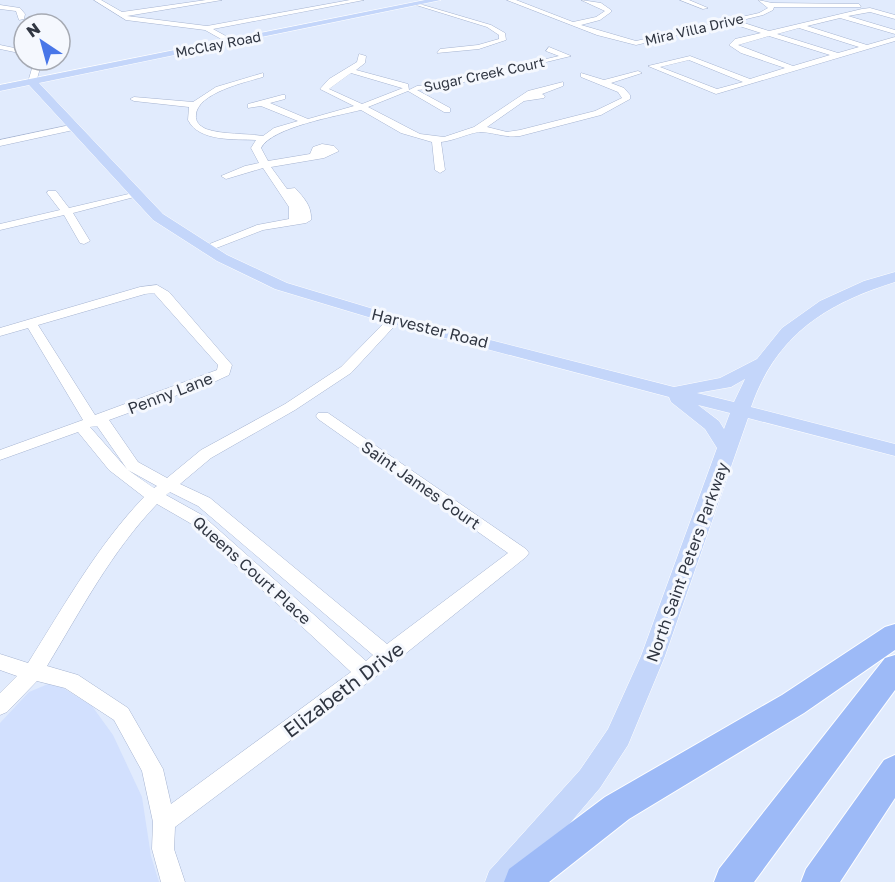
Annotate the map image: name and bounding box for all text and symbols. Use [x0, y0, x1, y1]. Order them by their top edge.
street label: Mira Villa Drive [643, 9, 745, 49]
north arrow [12, 12, 72, 72]
text: N [22, 18, 44, 42]
street label: McClay Road [174, 27, 262, 61]
street label: Sugar Creek Court [422, 53, 546, 95]
street label: Harvester Road [370, 304, 490, 352]
street label: Penny Lane [125, 368, 215, 418]
street label: Saint James Court [358, 436, 484, 534]
street label: North Saint Peters Parkway [641, 459, 733, 665]
street label: Queens Court Place [189, 512, 315, 628]
street label: Elizabeth Drive [278, 636, 408, 742]

